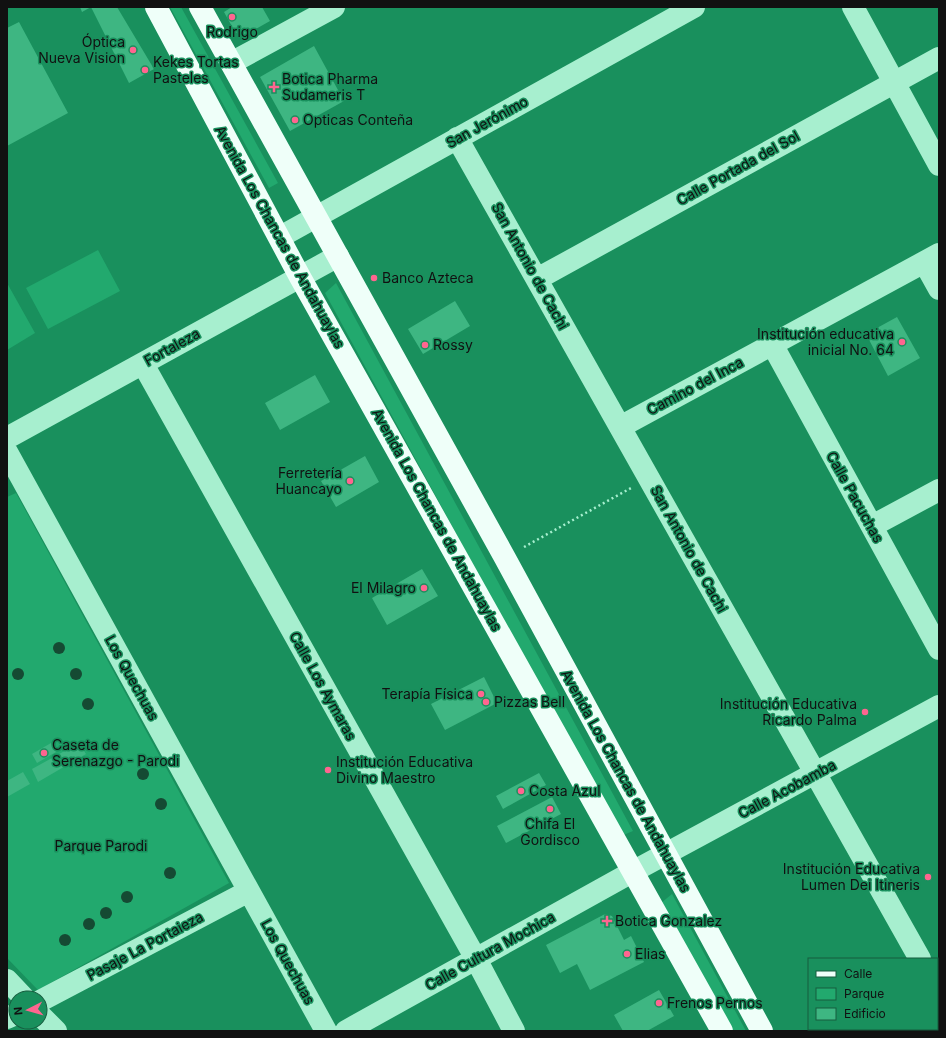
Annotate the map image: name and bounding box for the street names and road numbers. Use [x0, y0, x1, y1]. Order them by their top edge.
street label: San Jerónimo [443, 92, 531, 151]
street label: Avenida Los Chancas de Andahuaylas [212, 122, 349, 351]
street label: Calle Portada del Sol [674, 127, 802, 208]
street label: San Antonio de Cachi [489, 199, 572, 332]
street label: Fortaleza [141, 324, 203, 369]
street label: Camino del Inca [644, 353, 746, 418]
street label: Avenida Los Chancas de Andahuaylas [369, 405, 506, 634]
street label: Calle Pacuchas [823, 448, 887, 545]
street label: San Antonio de Cachi [648, 482, 731, 615]
street label: Calle Los Aymaras [286, 628, 360, 743]
street label: Los Quechuas [102, 632, 163, 723]
street label: Avenida Los Chancas de Andahuaylas [558, 666, 695, 895]
street label: Calle Acobamba [735, 756, 839, 822]
street label: Pasaje La Portaieza [84, 908, 206, 983]
street label: Calle Cultura Mochica [422, 908, 558, 993]
street label: Los Quechuas [258, 916, 319, 1007]

